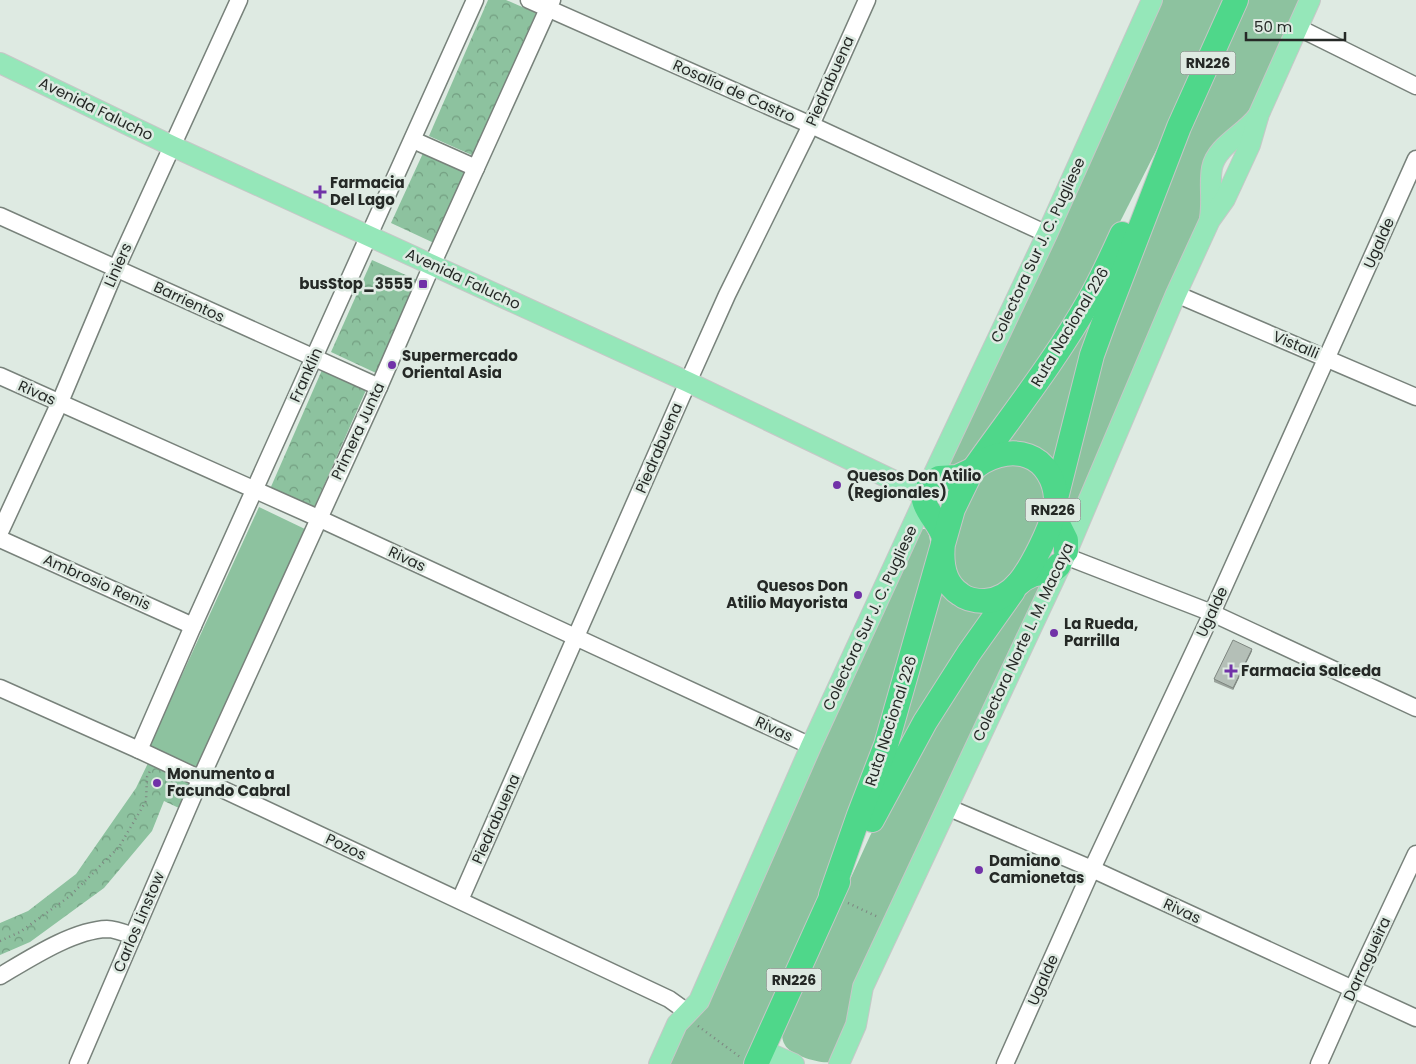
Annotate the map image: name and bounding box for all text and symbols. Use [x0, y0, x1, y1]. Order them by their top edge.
scale bar [1246, 10, 1345, 42]
text: 50 m [1254, 16, 1292, 37]
street label: Piedrabuena [800, 33, 859, 129]
road number: RN226 [1180, 52, 1236, 74]
street label: Rosalía de Castro [670, 54, 799, 127]
street label: Avenida Falucho [36, 72, 157, 145]
street label: Colectora Sur J. C. Pugliese [985, 154, 1090, 346]
place label: Farmacia Del Lago [330, 172, 405, 210]
marker: Farmacia Del Lago [314, 186, 326, 198]
street label: Ugalde [1358, 214, 1399, 272]
street label: Liniers [99, 239, 137, 290]
street label: Avenida Falucho [402, 243, 524, 314]
street label: Ruta Nacional 226 [1026, 263, 1113, 390]
place label: busStop_3555 [299, 273, 413, 294]
street label: Barrientos [150, 276, 228, 327]
marker: busStop_3555 [417, 278, 429, 290]
street label: Vistalli [1270, 325, 1323, 364]
street label: Franklin [284, 344, 327, 405]
place label: Supermercado Oriental Asia [402, 345, 518, 383]
marker: Supermercado Oriental Asia [386, 359, 398, 371]
street label: Rivas [15, 375, 60, 410]
street label: Primera Junta [326, 379, 389, 483]
street label: Piedrabuena [630, 399, 687, 496]
place label: Quesos Don Atilio (Regionales) [847, 465, 982, 503]
marker: Quesos Don Atilio (Regionales) [831, 479, 843, 491]
road number: RN226 [1026, 498, 1080, 522]
street label: Colectora Sur J. C. Pugliese [817, 522, 922, 714]
street label: Colectora Norte L. M. Macaya [967, 539, 1078, 745]
street label: Rivas [385, 541, 430, 576]
street label: Ambrosio Renis [40, 548, 154, 615]
place label: Quesos Don Atilio Mayorista [726, 575, 848, 613]
street label: Ugalde [1191, 583, 1232, 640]
marker: Quesos Don Atilio Mayorista [852, 589, 864, 601]
place label: La Rueda, Parrilla [1064, 613, 1138, 651]
marker: La Rueda, Parrilla [1048, 627, 1060, 639]
street label: Ruta Nacional 226 [860, 653, 921, 789]
place label: Farmacia Salceda [1241, 660, 1381, 681]
marker: Farmacia Salceda [1225, 665, 1237, 677]
street label: Rivas [752, 711, 797, 746]
place label: Monumento a Facundo Cabral [167, 763, 290, 801]
street label: Piedrabuena [466, 771, 525, 867]
marker: Monumento a Facundo Cabral [151, 777, 163, 789]
street label: Pozos [322, 828, 370, 865]
place label: Damiano Camionetas [989, 850, 1084, 888]
marker: Damiano Camionetas [973, 864, 985, 876]
street label: Carlos Linstow [108, 868, 169, 975]
street label: Rivas [1160, 893, 1205, 928]
street label: Darragueira [1338, 913, 1395, 1004]
street label: Ugalde [1022, 951, 1063, 1009]
road number: RN226 [766, 968, 822, 992]

